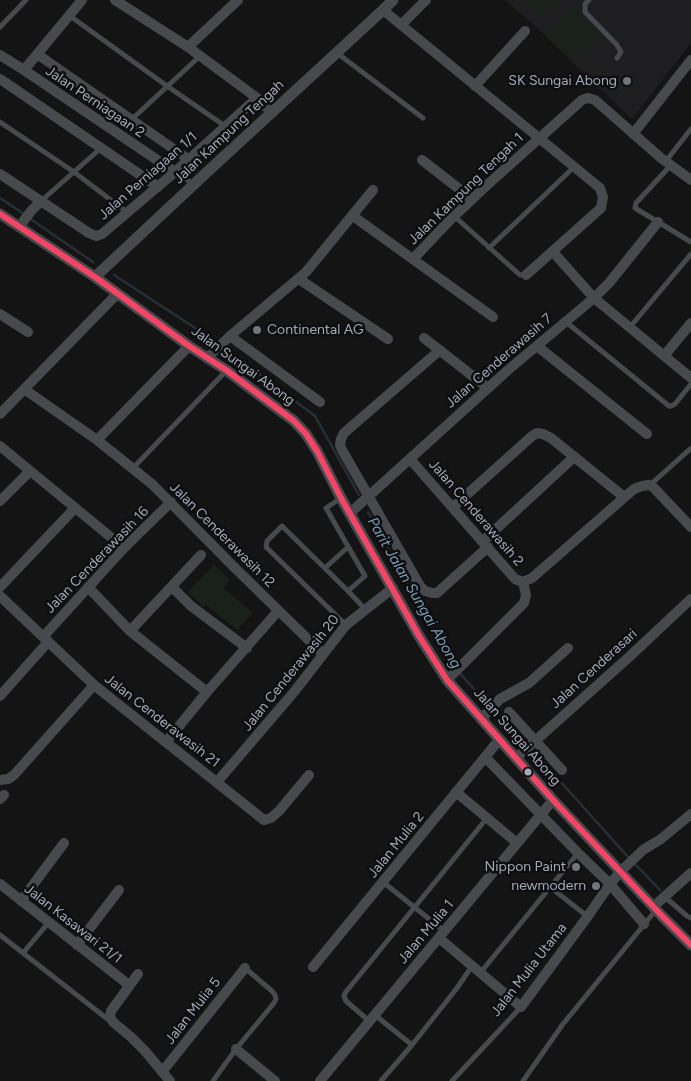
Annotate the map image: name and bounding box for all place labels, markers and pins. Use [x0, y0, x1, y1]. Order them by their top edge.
place label: SK Sungai Abong [508, 73, 617, 89]
marker: SK Sungai Abong [621, 75, 633, 87]
place label: Continental AG [267, 322, 364, 338]
marker: Continental AG [251, 324, 263, 336]
unlabelled marker [523, 767, 533, 777]
place label: Nippon Paint [485, 859, 566, 875]
marker: Nippon Paint [570, 861, 582, 873]
place label: newmodern [511, 878, 586, 894]
marker: newmodern [590, 880, 602, 892]

